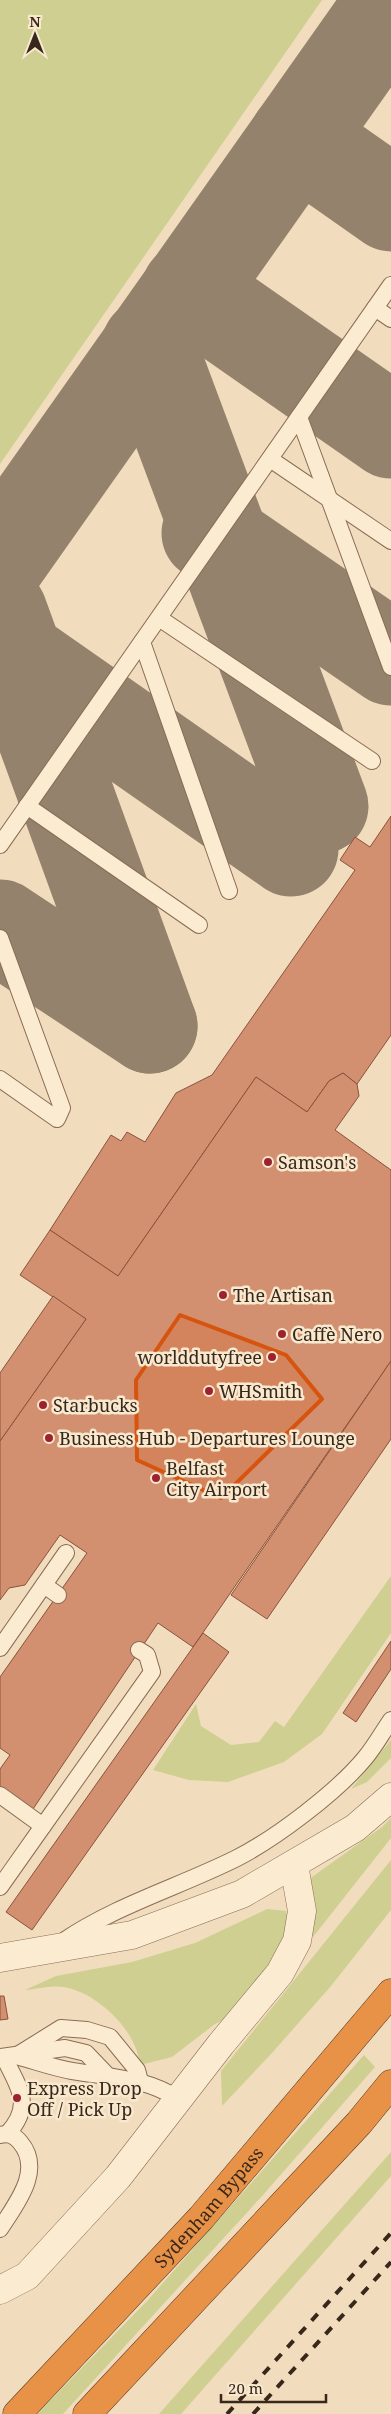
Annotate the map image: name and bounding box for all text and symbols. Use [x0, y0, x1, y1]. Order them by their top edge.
north arrow [10, 10, 60, 60]
text: N [29, 12, 41, 31]
place label: Samson's [278, 1150, 356, 1174]
marker: Samson's [262, 1156, 274, 1168]
place label: The Artisan [233, 1283, 333, 1307]
marker: The Artisan [217, 1289, 229, 1301]
place label: Caffè Nero [292, 1322, 382, 1346]
marker: Caffè Nero [276, 1328, 288, 1340]
place label: worlddutyfree [138, 1345, 262, 1369]
marker: worlddutyfree [266, 1351, 278, 1363]
place label: WHSmith [219, 1379, 302, 1403]
marker: WHSmith [203, 1385, 215, 1397]
place label: Starbucks [53, 1393, 138, 1417]
marker: Starbucks [37, 1399, 49, 1411]
place label: Business Hub - Departures Lounge [59, 1426, 355, 1450]
marker: Business Hub - Departures Lounge [43, 1432, 55, 1444]
place label: Belfast City Airport [166, 1456, 267, 1501]
marker: Belfast City Airport [150, 1472, 162, 1484]
place label: Express Drop Off / Pick Up [27, 2076, 142, 2121]
marker: Express Drop Off / Pick Up [11, 2092, 23, 2104]
street label: Sydenham Bypass [148, 2141, 268, 2273]
scale bar [221, 2372, 326, 2404]
text: 20 m [228, 2378, 263, 2398]

